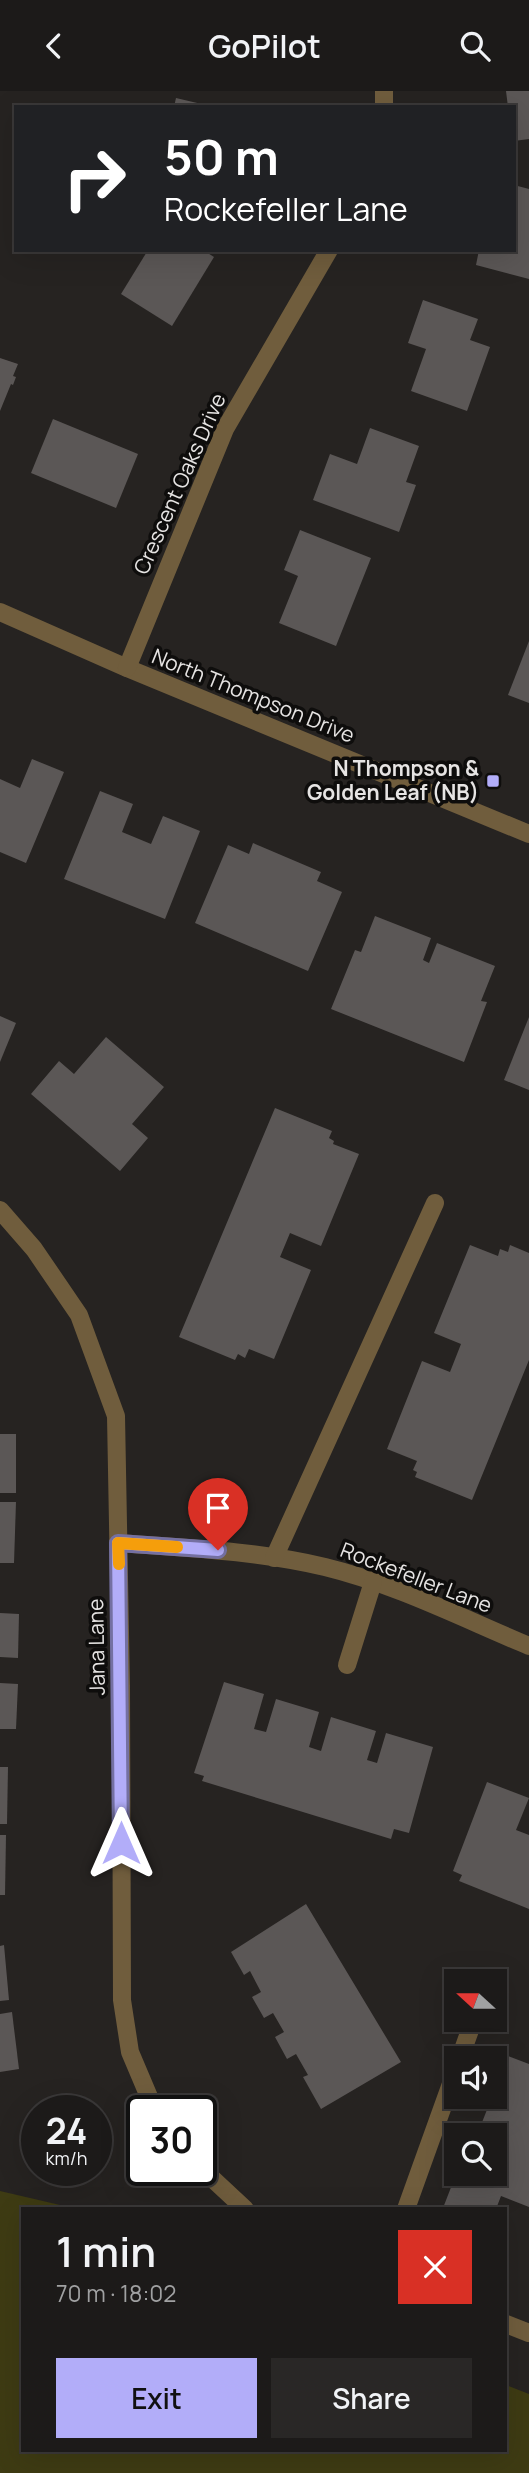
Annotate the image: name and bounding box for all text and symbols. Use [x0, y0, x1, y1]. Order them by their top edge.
text: GoPilot [208, 24, 321, 68]
icon: back [35, 27, 73, 65]
icon: search [456, 27, 494, 65]
text: 50 m [164, 123, 279, 190]
icon: right [49, 133, 140, 224]
text: Rockefeller Lane [164, 187, 408, 231]
street label: Crescent Oaks Drive [127, 389, 232, 579]
street label: North Thompson Drive [148, 642, 359, 749]
place label: N Thompson & Golden Leaf (NB) [307, 754, 479, 806]
marker: N Thompson & Golden Leaf (NB) [485, 773, 501, 789]
pin [188, 1478, 248, 1550]
icon: arrive [199, 1489, 237, 1527]
street label: Rockefeller Lane [337, 1535, 496, 1619]
street label: Jana Lane [81, 1598, 111, 1696]
position arrow [84, 1806, 158, 1880]
north arrow [444, 1969, 508, 2032]
map controls [444, 1969, 507, 2186]
button: sound [444, 2046, 507, 2109]
speed limit sign: 30 [126, 2095, 217, 2186]
text: 24 [46, 2107, 87, 2155]
button: search [444, 2123, 507, 2186]
text: km/h [46, 2146, 87, 2170]
text: 1 min [56, 2222, 156, 2280]
button: close [398, 2230, 472, 2304]
text: 70 m · 18:02 [56, 2277, 176, 2309]
button: Exit [56, 2358, 257, 2438]
button: Share [271, 2358, 472, 2438]

